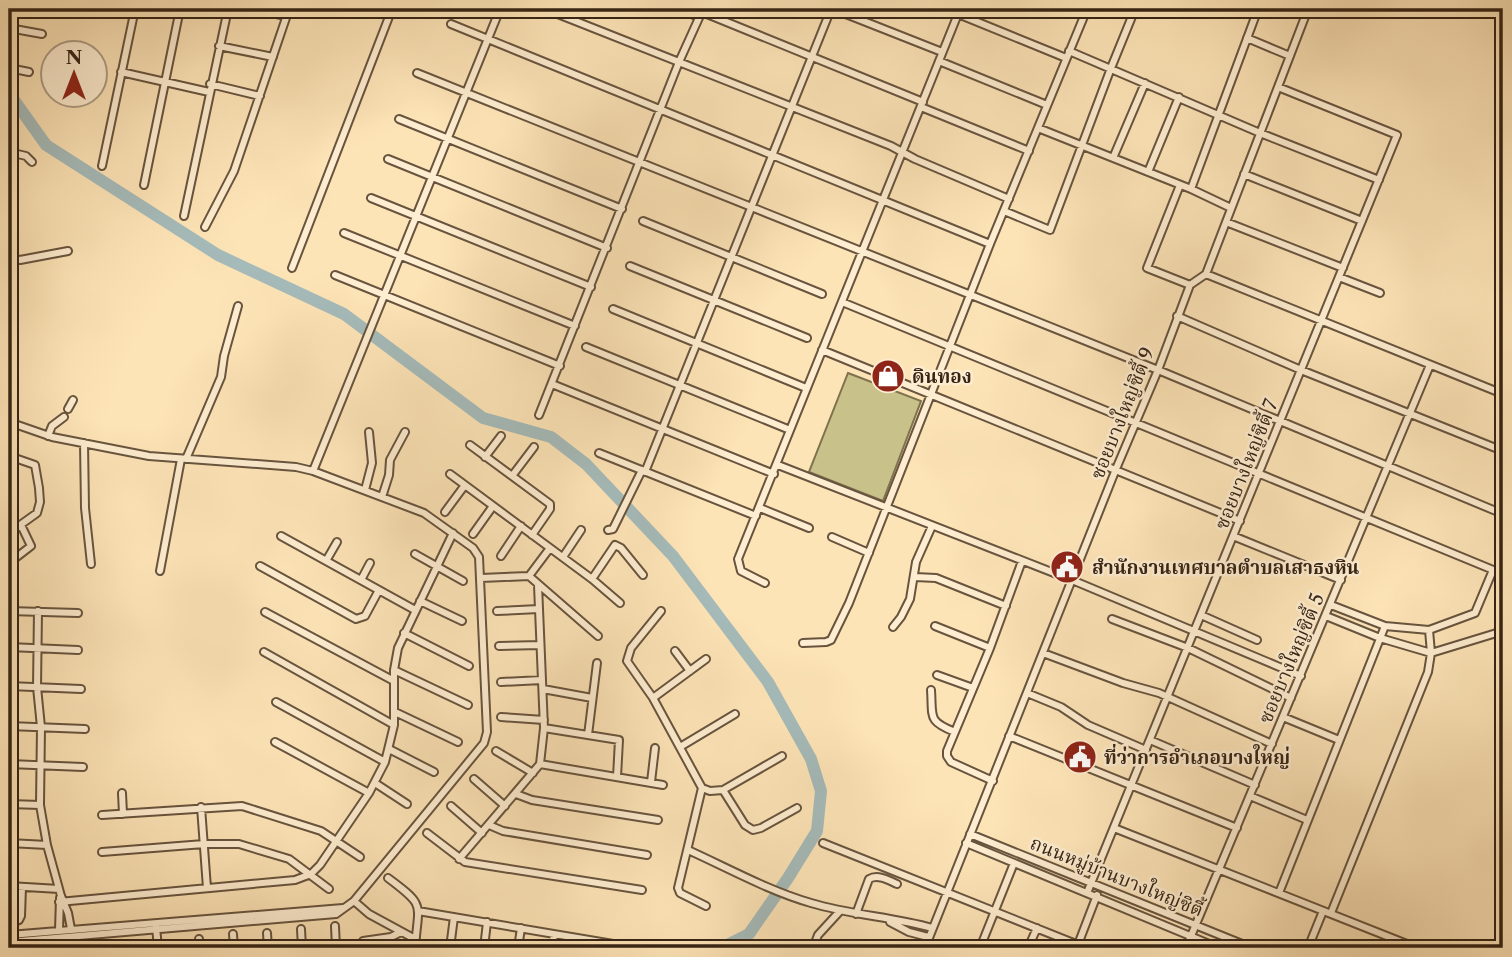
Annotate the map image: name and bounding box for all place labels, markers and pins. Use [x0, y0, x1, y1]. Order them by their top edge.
shop icon: ดินทอง [869, 357, 907, 395]
place label: ดินทอง [912, 365, 972, 388]
public building icon: สำนักงานเทศบาลตำบลเสาธงหิน [1048, 548, 1086, 586]
place label: สำนักงานเทศบาลตำบลเสาธงหิน [1092, 556, 1360, 579]
public building icon: ที่ว่าการอำเภอบางใหญ่ [1061, 738, 1099, 776]
place label: ที่ว่าการอำเภอบางใหญ่ [1104, 743, 1290, 769]

